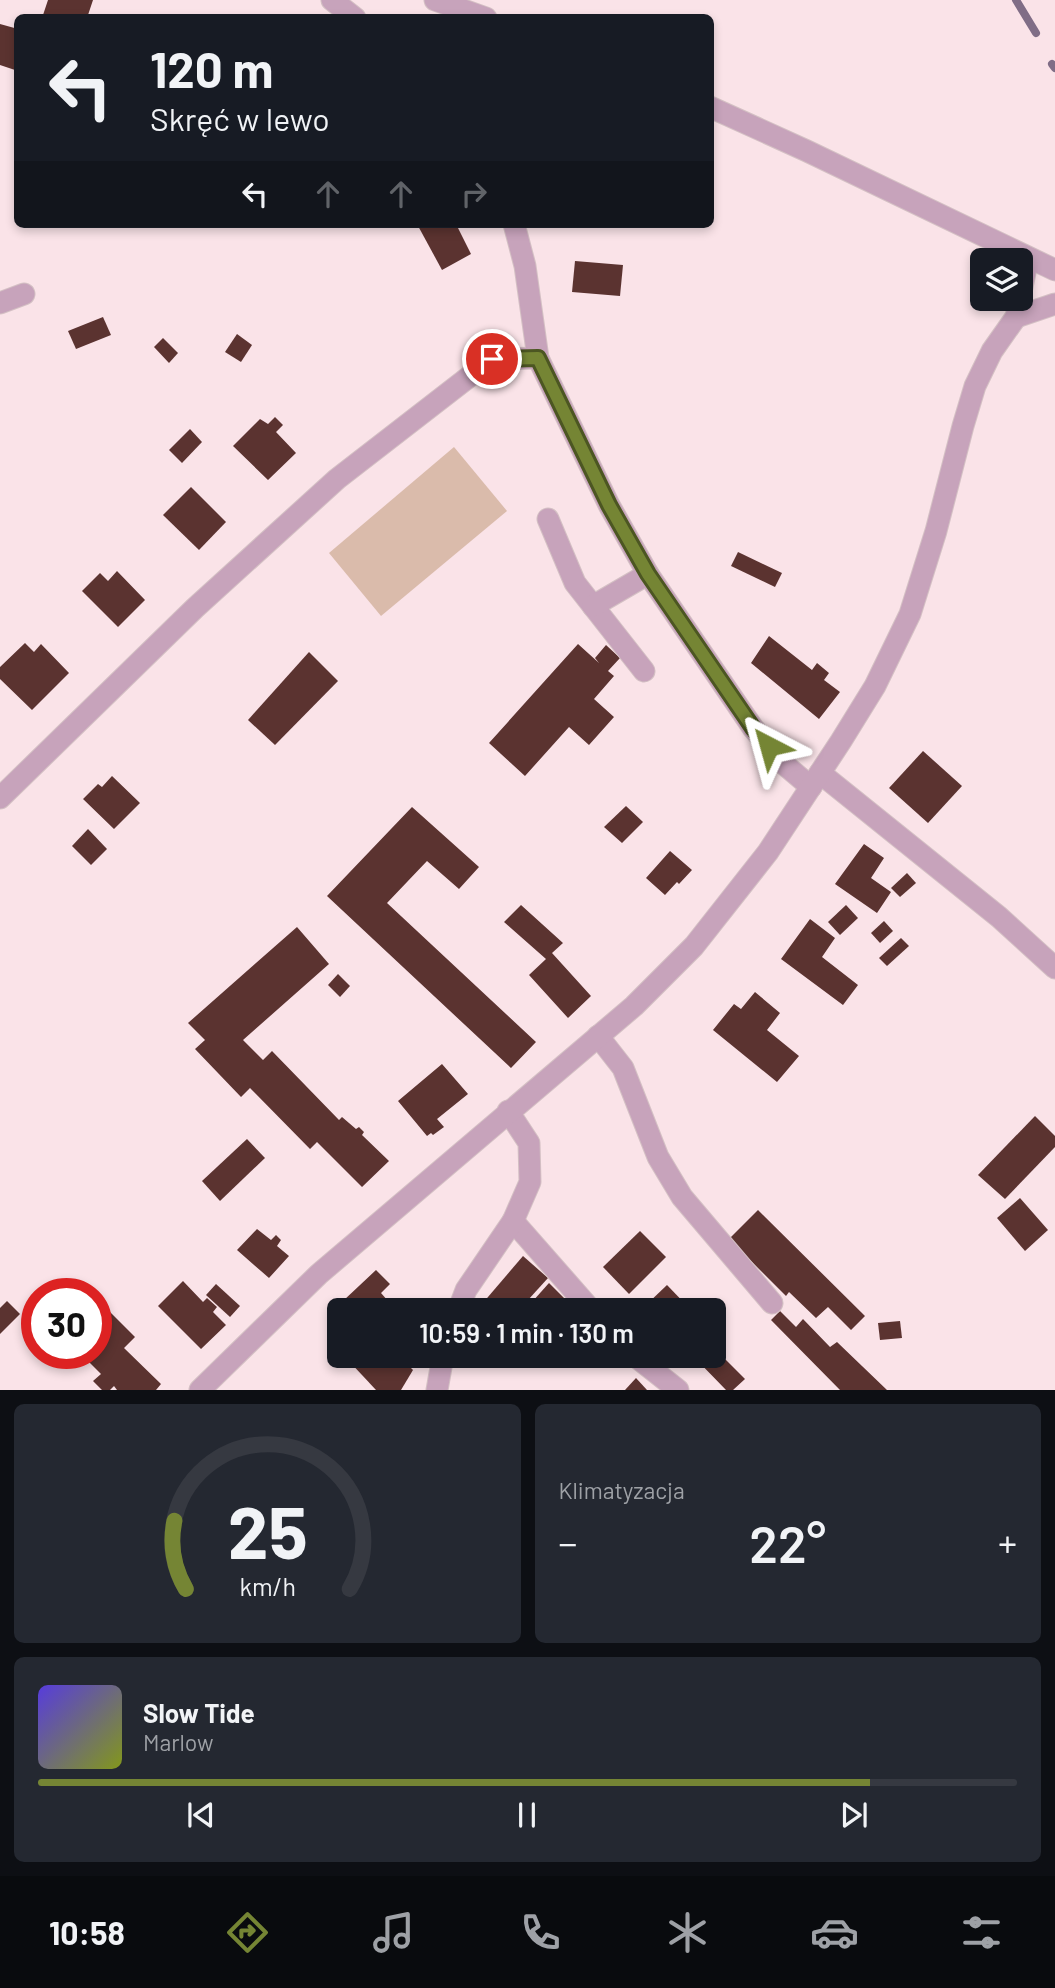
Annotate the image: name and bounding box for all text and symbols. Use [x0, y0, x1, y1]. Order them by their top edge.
text: 120 m [150, 39, 273, 98]
icon: left [35, 42, 126, 133]
text: Skręć w lewo [150, 99, 330, 137]
icon: left [236, 175, 274, 213]
icon: ahead [309, 175, 347, 213]
icon: ahead [382, 175, 420, 213]
icon: right [455, 175, 493, 213]
map controls [970, 248, 1033, 311]
button: layers [970, 248, 1033, 311]
pin [462, 329, 522, 389]
icon: arrive [473, 340, 511, 378]
position arrow [732, 709, 806, 783]
speed limit sign: 30 [21, 1278, 112, 1369]
text: 10:59 · 1 min · 130 m [419, 1317, 634, 1348]
text: Klimatyzacja [559, 1476, 685, 1504]
text: 25 [227, 1487, 307, 1575]
text: 22° [749, 1511, 826, 1573]
text: − [559, 1519, 578, 1565]
text: + [998, 1519, 1017, 1565]
text: km/h [239, 1571, 296, 1601]
text: Slow Tide [143, 1697, 255, 1728]
text: Marlow [143, 1728, 214, 1756]
icon: previous [182, 1796, 220, 1834]
icon: pause [508, 1796, 546, 1834]
icon: next [835, 1796, 873, 1834]
icon: directions [223, 1908, 272, 1957]
icon: music [369, 1908, 418, 1957]
icon: phone [516, 1908, 565, 1957]
icon: climate [663, 1908, 712, 1957]
icon: car [810, 1908, 859, 1957]
icon: filters [957, 1908, 1006, 1957]
text: 10:58 [49, 1913, 125, 1951]

